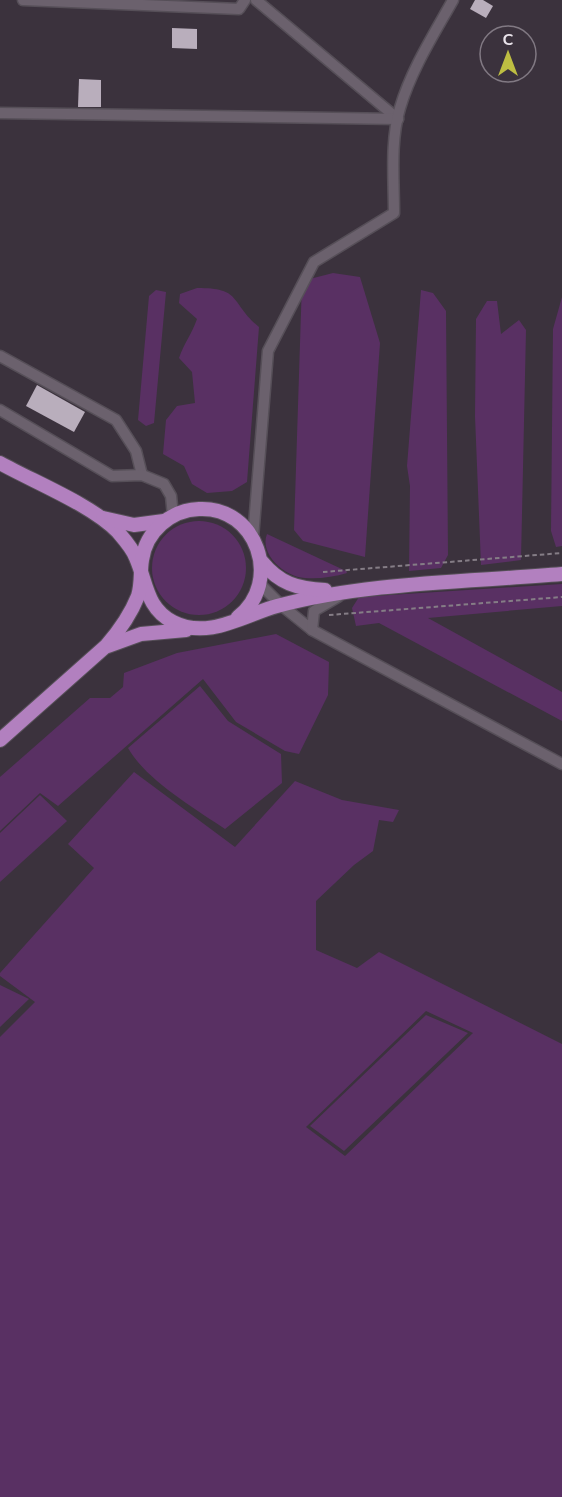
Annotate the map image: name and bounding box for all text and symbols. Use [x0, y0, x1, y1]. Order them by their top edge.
north arrow [478, 24, 538, 84]
text: С [503, 29, 514, 49]

